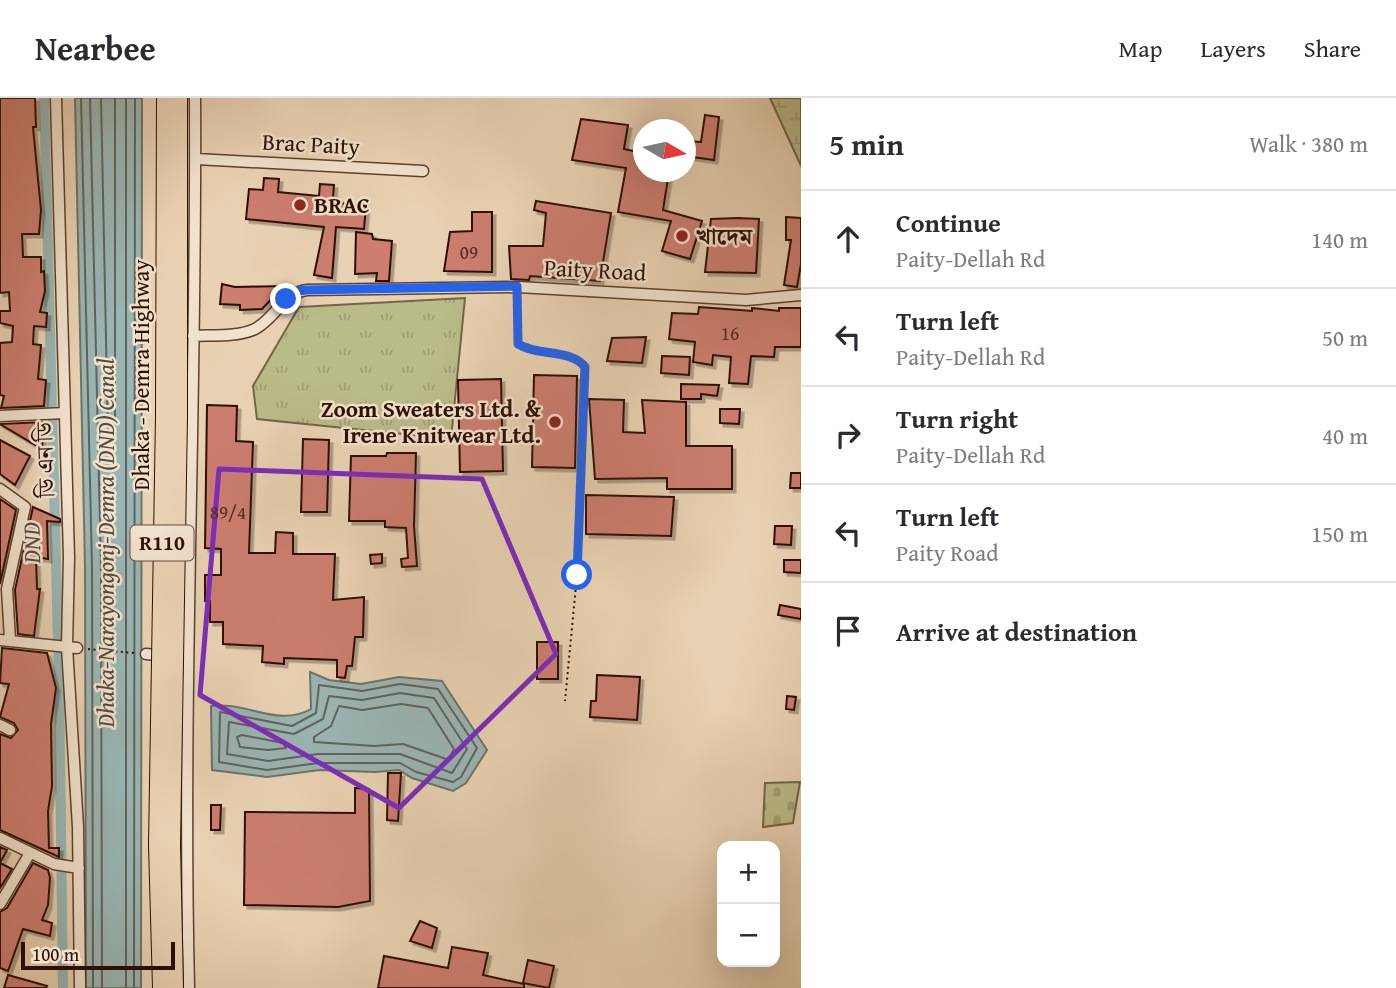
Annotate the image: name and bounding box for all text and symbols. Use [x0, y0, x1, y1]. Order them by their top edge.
text: Nearbee [35, 24, 156, 72]
text: Map [1119, 31, 1162, 66]
text: Layers [1200, 31, 1266, 66]
text: Share [1304, 31, 1361, 66]
north arrow [633, 119, 696, 182]
text: 5 min [829, 122, 904, 166]
street label: Brac Paity [261, 124, 361, 163]
text: Walk · 380 m [1249, 127, 1368, 160]
place label: BRAC [314, 188, 370, 221]
marker: BRAC [292, 197, 308, 213]
text: Continue [896, 203, 1001, 242]
place label: খাদেম [696, 219, 754, 252]
icon: ahead [829, 220, 867, 258]
text: 140 m [1311, 223, 1368, 256]
marker: খাদেম [674, 228, 690, 244]
house number: 09 [460, 238, 478, 266]
text: Paity-Dellah Rd [896, 242, 1045, 275]
street label: Paity Road [543, 250, 648, 289]
street label: Dhaka - Demra Highway [124, 259, 157, 491]
route end [270, 283, 301, 314]
text: Turn left [896, 301, 999, 340]
icon: left [829, 318, 867, 356]
house number: 16 [721, 319, 739, 347]
text: 50 m [1322, 321, 1368, 354]
text: Paity-Dellah Rd [896, 340, 1045, 373]
water label: Dhaka-Narayongonj-Demra (DND) Canal [88, 358, 123, 729]
place label: Zoom Sweaters Ltd. & Irene Knitwear Ltd. [321, 392, 542, 451]
text: Turn right [896, 399, 1018, 438]
marker: Zoom Sweaters Ltd. & Irene Knitwear Ltd. [547, 414, 563, 430]
icon: right [829, 416, 867, 454]
text: 40 m [1322, 419, 1368, 452]
street label: ডি এন ডি [27, 421, 62, 499]
text: Paity-Dellah Rd [896, 438, 1045, 471]
text: Turn left [896, 497, 999, 536]
house number: 89/4 [210, 498, 246, 526]
icon: left [829, 514, 867, 552]
text: 150 m [1311, 517, 1368, 550]
water label: DND [14, 521, 49, 565]
road number: R110 [130, 526, 194, 560]
text: Paity Road [896, 536, 998, 569]
route start [561, 559, 592, 590]
icon: arrive [829, 612, 867, 650]
text: Arrive at destination [896, 612, 1137, 651]
map controls [717, 841, 780, 967]
button: + [717, 841, 780, 904]
button: − [717, 904, 780, 967]
scale bar [21, 939, 175, 971]
text: 100 m [32, 940, 79, 968]

